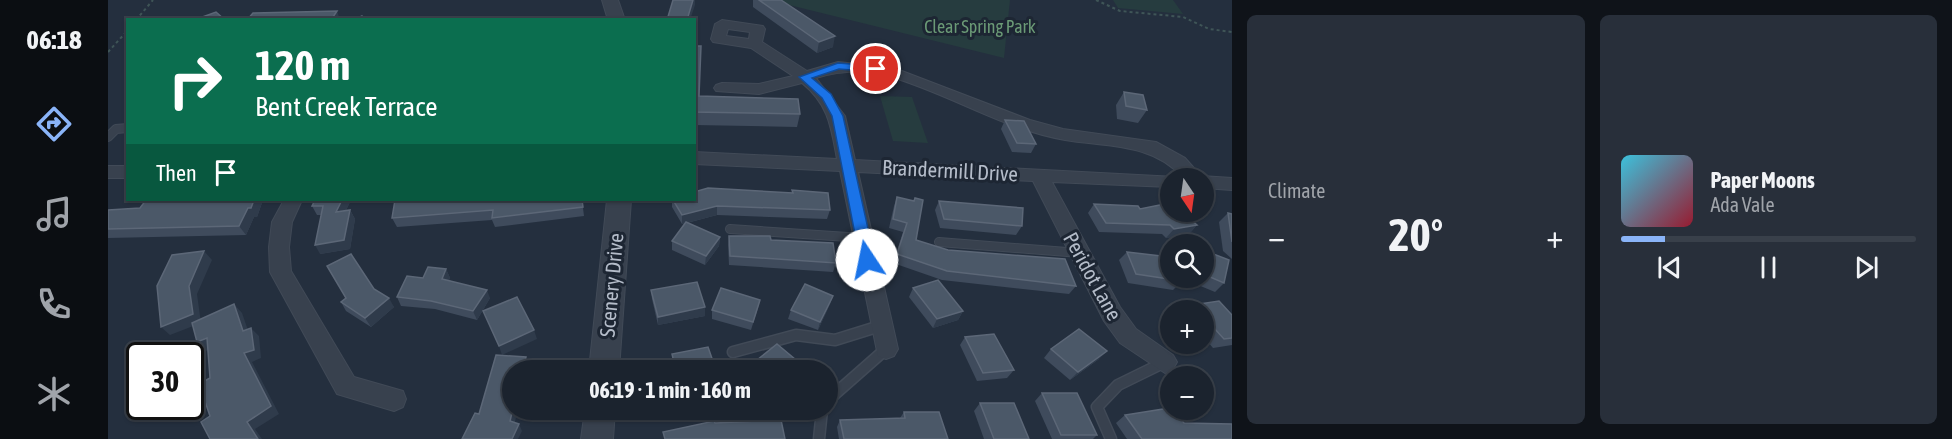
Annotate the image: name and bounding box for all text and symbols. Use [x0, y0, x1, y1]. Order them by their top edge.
park label: Clear Spring Park [924, 16, 1036, 37]
text: 06:18 [26, 24, 82, 55]
text: 120 m [255, 41, 350, 89]
icon: right [156, 42, 234, 120]
pin [850, 43, 901, 94]
icon: arrive [859, 52, 892, 85]
text: Bent Creek Terrace [255, 91, 437, 122]
icon: directions [33, 103, 75, 145]
street label: Brandermill Drive [881, 154, 1019, 186]
icon: arrive [209, 156, 242, 189]
text: Then [156, 160, 197, 186]
text: Paper Moons [1711, 167, 1815, 193]
north arrow [1160, 168, 1214, 222]
map controls [1160, 168, 1214, 420]
text: Climate [1268, 179, 1325, 202]
icon: music [33, 193, 75, 235]
text: Ada Vale [1711, 193, 1775, 216]
text: 20° [1388, 209, 1443, 261]
text: − [1268, 217, 1285, 255]
text: + [1546, 217, 1563, 255]
position arrow [835, 228, 899, 292]
street label: Peridot Lane [1059, 228, 1127, 324]
street label: Scenery Drive [594, 232, 628, 338]
button: search [1160, 234, 1214, 288]
icon: previous [1653, 251, 1686, 284]
icon: pause [1752, 251, 1785, 284]
icon: next [1850, 251, 1883, 284]
icon: phone [33, 283, 75, 325]
button: + [1160, 300, 1214, 354]
speed limit sign: 30 [126, 342, 204, 420]
button: − [1160, 366, 1214, 420]
icon: climate [33, 373, 75, 415]
text: 06:19 · 1 min · 160 m [589, 377, 751, 403]

